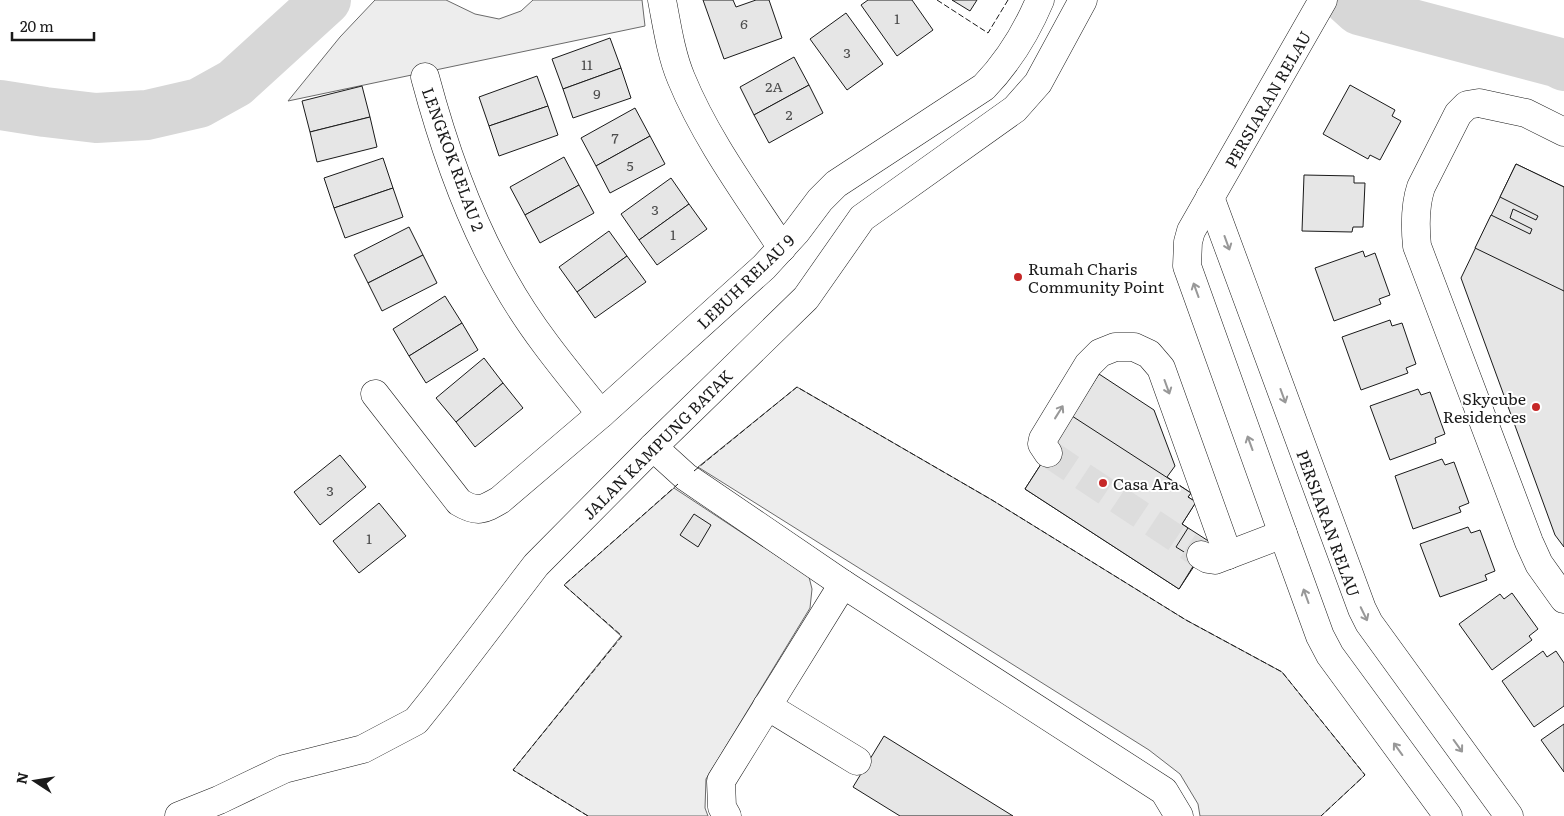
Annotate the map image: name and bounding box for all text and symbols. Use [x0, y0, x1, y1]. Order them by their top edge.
house number: 1 [894, 8, 900, 28]
scale bar [12, 10, 95, 42]
house number: 6 [740, 13, 748, 33]
text: 20 m [20, 14, 54, 37]
street label: PERSIARAN RELAU [1218, 26, 1316, 172]
house number: 3 [843, 42, 851, 62]
house number: 11 [581, 54, 593, 74]
house number: 2A [765, 76, 783, 96]
house number: 9 [593, 83, 601, 103]
street label: LENGKOK RELAU 2 [417, 84, 491, 234]
house number: 2 [785, 104, 793, 124]
house number: 7 [611, 127, 619, 147]
house number: 5 [626, 155, 634, 175]
house number: 3 [651, 199, 659, 219]
house number: 1 [670, 224, 676, 244]
street label: LEBUH RELAU 9 [691, 228, 799, 334]
one-way arrow [1223, 235, 1232, 250]
place label: Rumah Charis Community Point [1028, 256, 1165, 298]
marker: Rumah Charis Community Point [1012, 271, 1024, 283]
one-way arrow [1191, 283, 1200, 298]
street label: JALAN KAMPUNG BATAK [577, 364, 737, 524]
one-way arrow [1163, 379, 1173, 395]
place label: Skycube Residences [1443, 386, 1526, 428]
one-way arrow [1279, 388, 1288, 403]
marker: Skycube Residences [1530, 401, 1542, 413]
one-way arrow [1055, 405, 1065, 419]
one-way arrow [1245, 436, 1254, 451]
street label: PERSIARAN RELAU [1291, 446, 1367, 600]
place label: Casa Ara [1113, 471, 1180, 495]
marker: Casa Ara [1097, 477, 1109, 489]
house number: 3 [326, 480, 334, 500]
house number: 1 [366, 528, 372, 548]
one-way arrow [1301, 589, 1310, 604]
one-way arrow [1359, 606, 1369, 621]
one-way arrow [1453, 739, 1463, 753]
one-way arrow [1393, 742, 1403, 756]
north arrow [10, 756, 60, 806]
text: N [10, 770, 32, 786]

